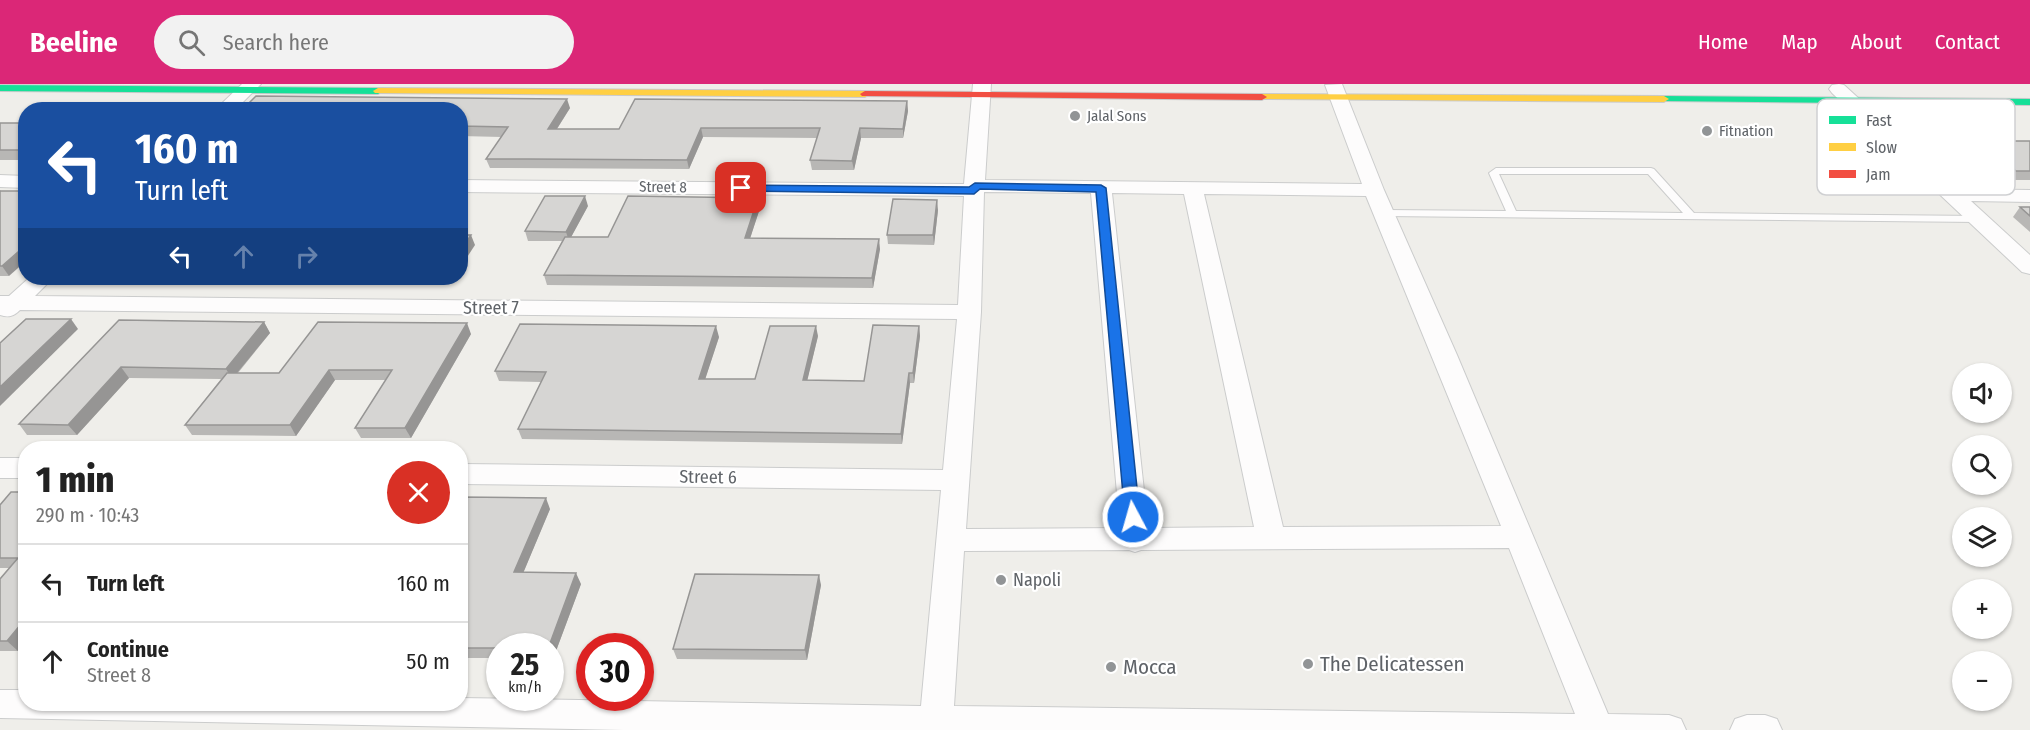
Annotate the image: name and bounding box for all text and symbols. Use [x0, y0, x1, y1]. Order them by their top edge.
search box [154, 15, 574, 69]
text: Beeline [30, 26, 118, 59]
icon: search [175, 26, 208, 59]
text: Search here [223, 29, 329, 56]
text: Home [1698, 29, 1748, 55]
text: Map [1781, 29, 1818, 55]
text: About [1851, 29, 1902, 55]
text: Contact [1935, 29, 2000, 55]
legend [1817, 99, 2015, 195]
place label: Jalal Sons [1087, 107, 1147, 125]
marker: Jalal Sons [1068, 109, 1082, 123]
text: Fast [1866, 111, 1893, 130]
place label: Fitnation [1719, 122, 1774, 140]
text: 160 m [135, 124, 238, 174]
marker: Fitnation [1700, 124, 1714, 138]
icon: left [36, 126, 114, 204]
text: Slow [1866, 138, 1897, 157]
pin [715, 162, 766, 213]
text: Jam [1866, 165, 1891, 184]
icon: arrive [724, 171, 757, 204]
text: Turn left [135, 175, 228, 207]
street label: Street 8 [639, 178, 687, 196]
icon: left [164, 240, 197, 273]
icon: ahead [227, 240, 260, 273]
icon: right [290, 240, 323, 273]
street label: Street 7 [463, 297, 519, 319]
map controls [1952, 363, 2012, 711]
button: sound [1952, 363, 2012, 423]
button: search [1952, 435, 2012, 495]
text: 1 min [36, 458, 114, 502]
button: close [387, 461, 450, 524]
street label: Street 6 [679, 466, 737, 489]
position arrow [1101, 485, 1165, 549]
text: 290 m · 10:43 [36, 503, 139, 527]
button: layers [1952, 507, 2012, 567]
icon: left [36, 567, 69, 600]
place label: Napoli [1013, 569, 1061, 591]
text: Turn left [87, 570, 165, 597]
text: 160 m [397, 570, 450, 597]
marker: Napoli [994, 573, 1008, 587]
button: + [1952, 579, 2012, 639]
speed limit sign: 30 [576, 633, 654, 711]
text: Continue [87, 636, 169, 663]
icon: ahead [36, 645, 69, 678]
text: 25 [511, 647, 539, 683]
text: 50 m [406, 648, 450, 675]
place label: The Delicatessen [1320, 651, 1465, 677]
button: − [1952, 651, 2012, 711]
place label: Mocca [1123, 654, 1177, 680]
marker: The Delicatessen [1301, 657, 1315, 671]
marker: Mocca [1104, 660, 1118, 674]
text: Street 8 [87, 663, 151, 687]
text: km/h [508, 678, 542, 696]

